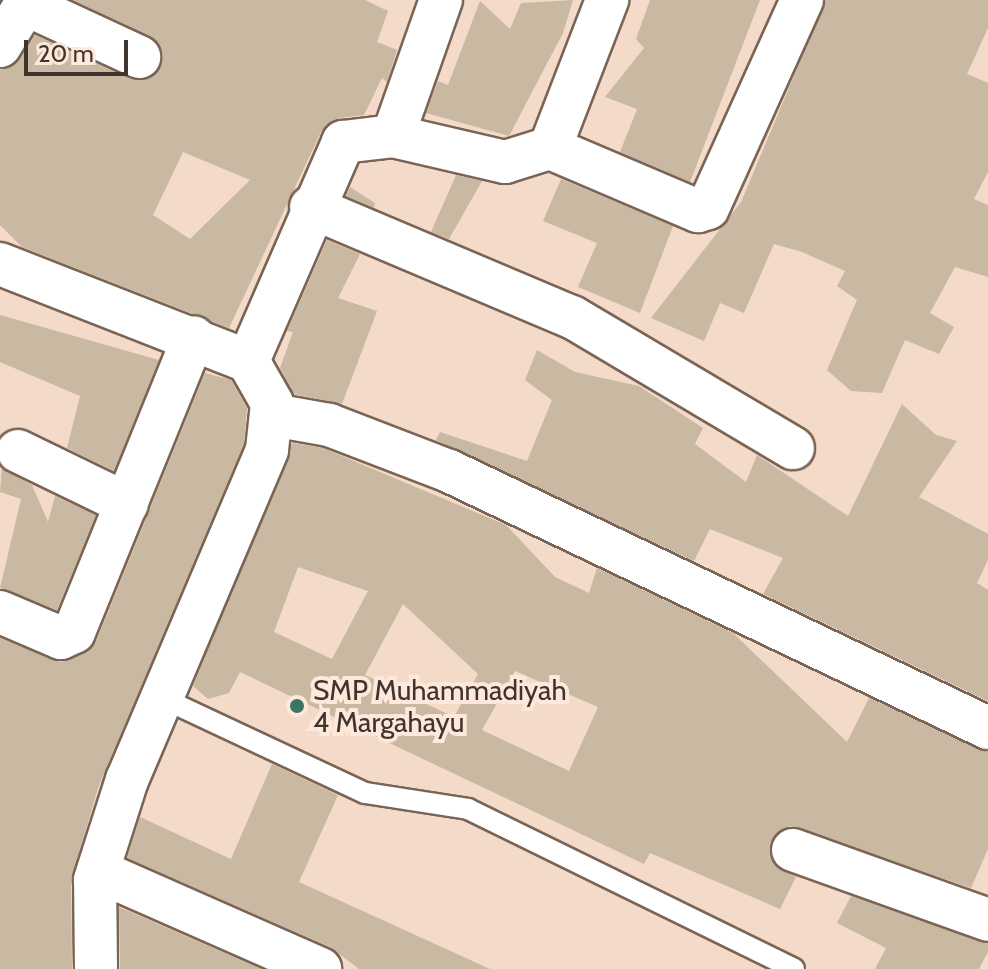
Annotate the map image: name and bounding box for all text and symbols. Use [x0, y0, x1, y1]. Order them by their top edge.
scale bar [28, 24, 132, 74]
text: 20 m [38, 39, 94, 68]
place label: SMP Muhammadiyah 4 Margahayu [313, 673, 567, 739]
marker: SMP Muhammadiyah 4 Margahayu [288, 697, 306, 715]

